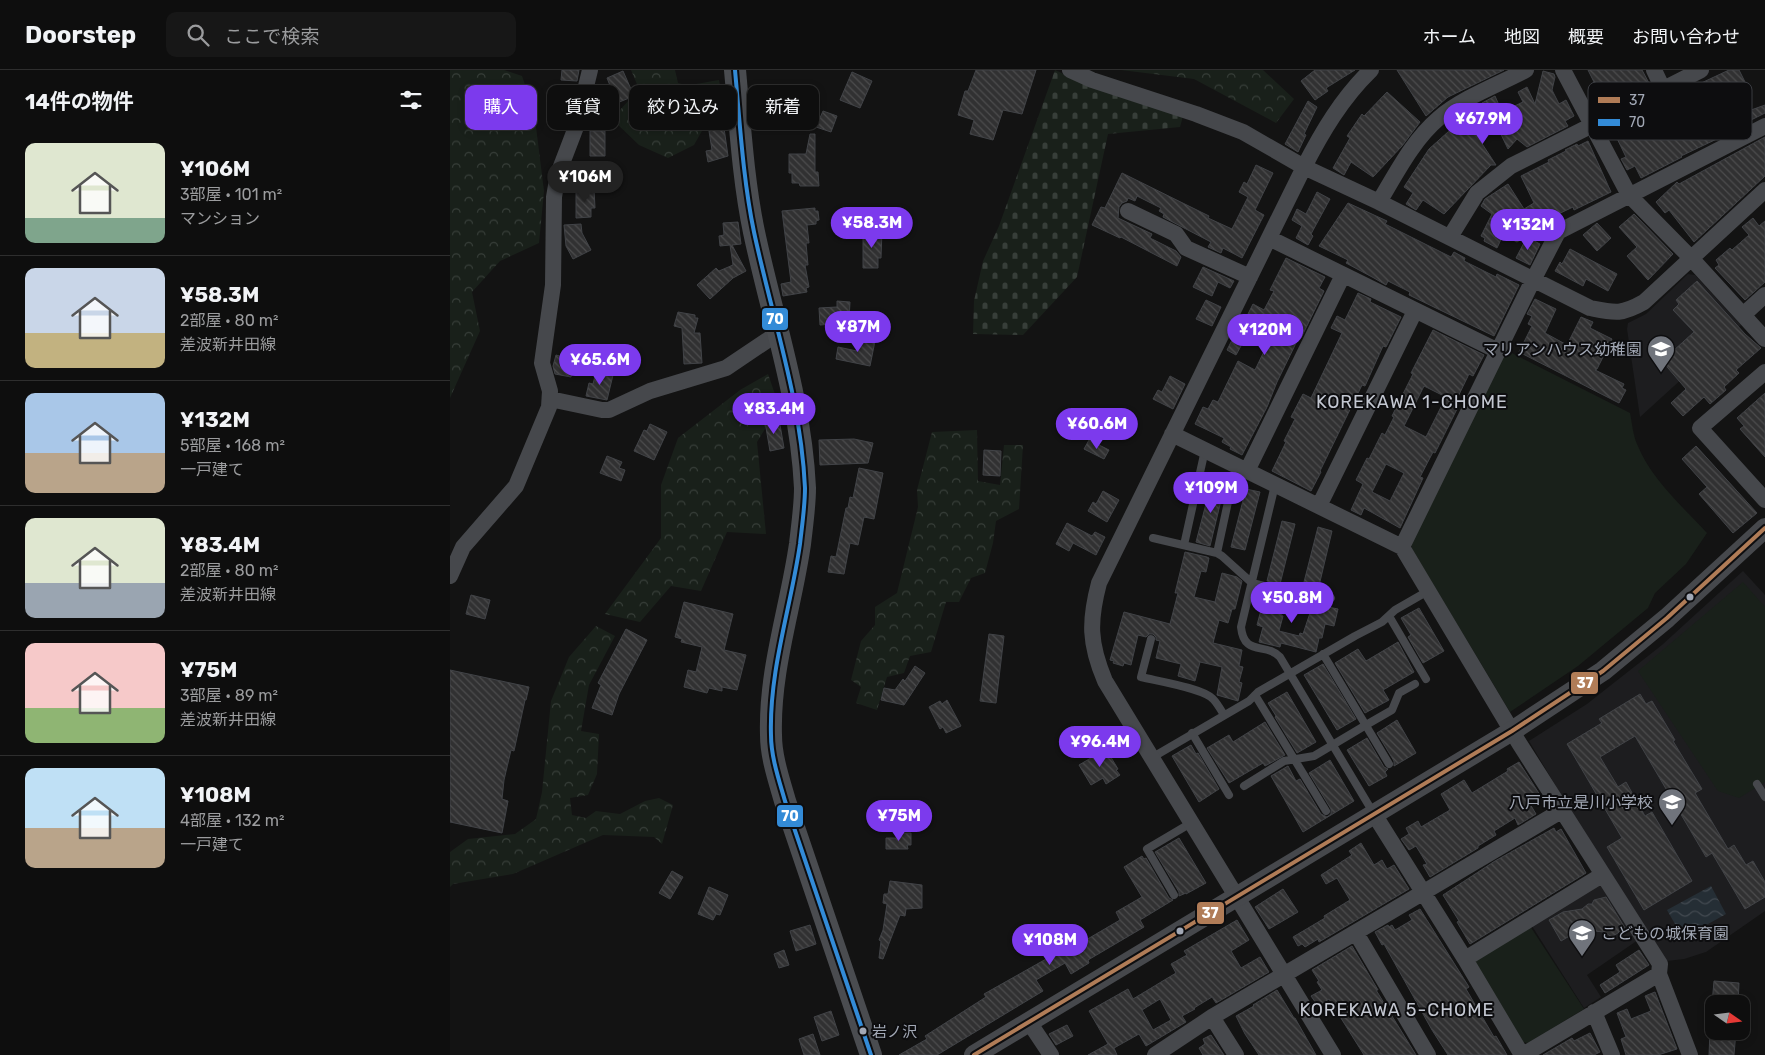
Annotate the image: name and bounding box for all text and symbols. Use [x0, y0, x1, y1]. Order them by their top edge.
search box [166, 12, 516, 57]
text: Doorstep [25, 21, 136, 49]
icon: search [184, 21, 212, 49]
text: ここで検索 [224, 25, 319, 48]
text: ホーム [1423, 26, 1476, 48]
text: 地図 [1504, 26, 1540, 48]
text: 概要 [1568, 26, 1604, 48]
text: お問い合わせ [1632, 26, 1740, 48]
legend [1588, 82, 1752, 140]
chip: 購入 [465, 85, 537, 130]
chip: 賃貸 [547, 85, 619, 130]
chip: 絞り込み [629, 85, 737, 130]
chip: 新着 [747, 85, 819, 130]
icon: filters [397, 86, 425, 114]
text: 14件の物件 [25, 89, 134, 114]
text: 37 [1629, 92, 1645, 109]
pin: ¥67.9M [1442, 102, 1524, 145]
text: ¥67.9M [1455, 109, 1511, 128]
text: 70 [1629, 114, 1645, 131]
text: ¥106M [180, 156, 250, 181]
pin: ¥106M [550, 160, 620, 203]
icon: home [65, 163, 125, 223]
text: ¥106M [558, 167, 612, 186]
text: 3部屋 · 101 m² [180, 185, 282, 204]
pin: ¥58.3M [831, 206, 913, 249]
pin: ¥132M [1493, 208, 1563, 251]
text: マンション [180, 209, 260, 228]
text: ¥58.3M [842, 213, 902, 232]
text: ¥132M [1501, 215, 1555, 234]
text: ¥58.3M [180, 282, 259, 307]
icon: home [65, 288, 125, 348]
line badge: 70 [761, 307, 789, 331]
pin: ¥87M [828, 310, 888, 353]
text: 2部屋 · 80 m² [180, 311, 278, 330]
text: 70 [766, 311, 784, 328]
pin: ¥120M [1230, 314, 1300, 356]
text: ¥87M [836, 317, 880, 336]
text: ¥120M [1238, 320, 1292, 339]
school or university icon: マリアンハウス幼稚園 [1646, 334, 1676, 373]
text: 差波新井田線 [180, 335, 276, 354]
place label: マリアンハウス幼稚園 [1483, 340, 1642, 359]
pin: ¥65.6M [559, 344, 641, 386]
text: ¥65.6M [570, 350, 630, 369]
district label: KOREKAWA 1-CHOME [1316, 391, 1508, 413]
pin: ¥83.4M [733, 392, 815, 435]
text: ¥83.4M [743, 399, 805, 418]
text: ¥132M [180, 407, 250, 432]
pin: ¥60.6M [1056, 408, 1138, 450]
icon: home [65, 413, 125, 473]
text: ¥60.6M [1067, 414, 1127, 433]
text: 5部屋 · 168 m² [180, 436, 285, 455]
text: 一戸建て [180, 460, 244, 479]
pin: ¥109M [1176, 472, 1246, 514]
text: ¥109M [1184, 478, 1238, 497]
text: ¥83.4M [180, 532, 260, 557]
icon: home [65, 538, 125, 598]
text: 2部屋 · 80 m² [180, 561, 278, 580]
pin: ¥50.8M [1251, 582, 1333, 624]
text: 差波新井田線 [180, 585, 276, 604]
text: ¥50.8M [1262, 588, 1322, 607]
unlabelled marker [1685, 592, 1695, 602]
text: ¥75M [180, 657, 237, 682]
icon: home [65, 663, 125, 723]
line badge: 37 [1570, 671, 1599, 695]
text: 37 [1576, 675, 1594, 692]
text: 3部屋 · 89 m² [180, 686, 278, 705]
text: 差波新井田線 [180, 710, 276, 729]
pin: ¥96.4M [1059, 726, 1141, 768]
text: ¥96.4M [1070, 732, 1130, 751]
text: ¥108M [180, 782, 251, 807]
school or university icon: 八戸市立是川小学校 [1657, 787, 1687, 826]
icon: home [65, 788, 125, 848]
place label: 八戸市立是川小学校 [1509, 793, 1653, 812]
pin: ¥75M [869, 800, 929, 842]
line badge: 70 [776, 804, 804, 828]
text: ¥75M [877, 806, 921, 825]
text: 70 [781, 808, 799, 825]
text: 4部屋 · 132 m² [180, 811, 285, 830]
text: 一戸建て [180, 835, 244, 854]
line badge: 37 [1196, 901, 1225, 925]
text: 37 [1201, 905, 1219, 922]
school or university icon: こどもの城保育園 [1567, 918, 1597, 957]
pin: ¥108M [1015, 924, 1085, 966]
place label: こどもの城保育園 [1601, 924, 1729, 943]
unlabelled marker [1175, 926, 1185, 936]
text: ¥108M [1023, 930, 1077, 949]
north arrow [1705, 995, 1750, 1040]
map controls [1705, 995, 1750, 1040]
district label: KOREKAWA 5-CHOME [1299, 999, 1495, 1021]
place label: 岩ノ沢 [872, 1023, 917, 1041]
marker: 岩ノ沢 [858, 1026, 868, 1036]

